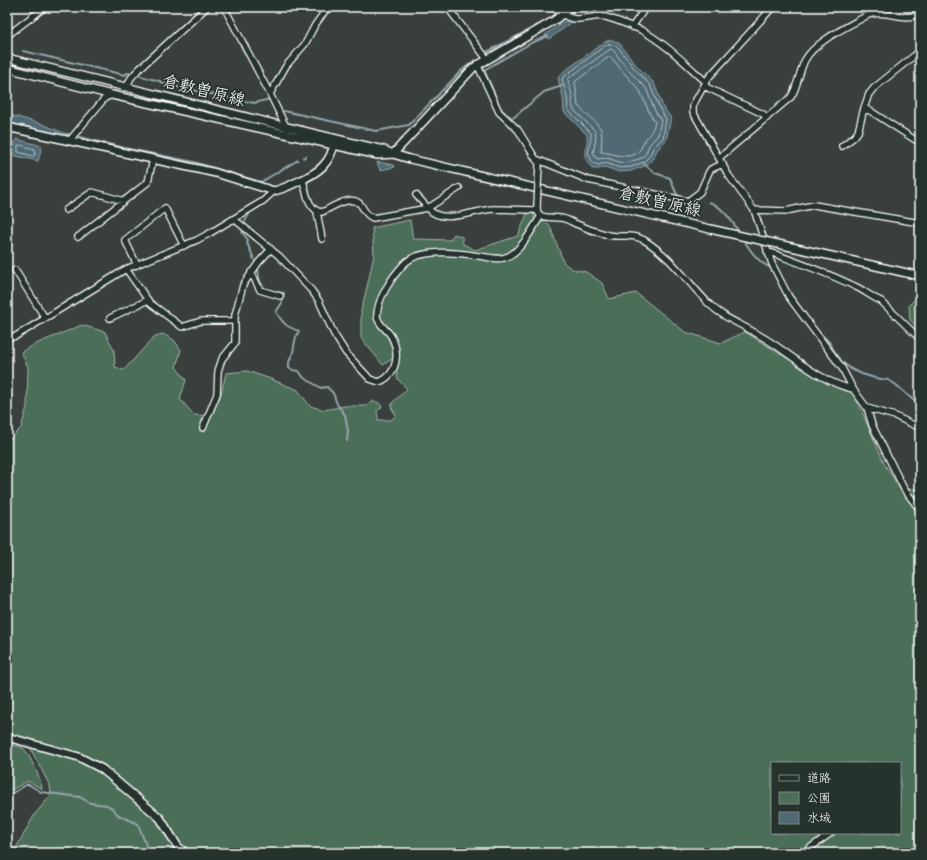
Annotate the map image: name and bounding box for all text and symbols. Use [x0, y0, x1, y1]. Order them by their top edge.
street label: 倉敷曽原線 [160, 70, 248, 110]
street label: 倉敷曽原線 [616, 182, 704, 220]
legend [771, 762, 901, 834]
text: 道路 [807, 771, 831, 785]
text: 公園 [807, 791, 831, 805]
text: 水域 [807, 811, 831, 825]

